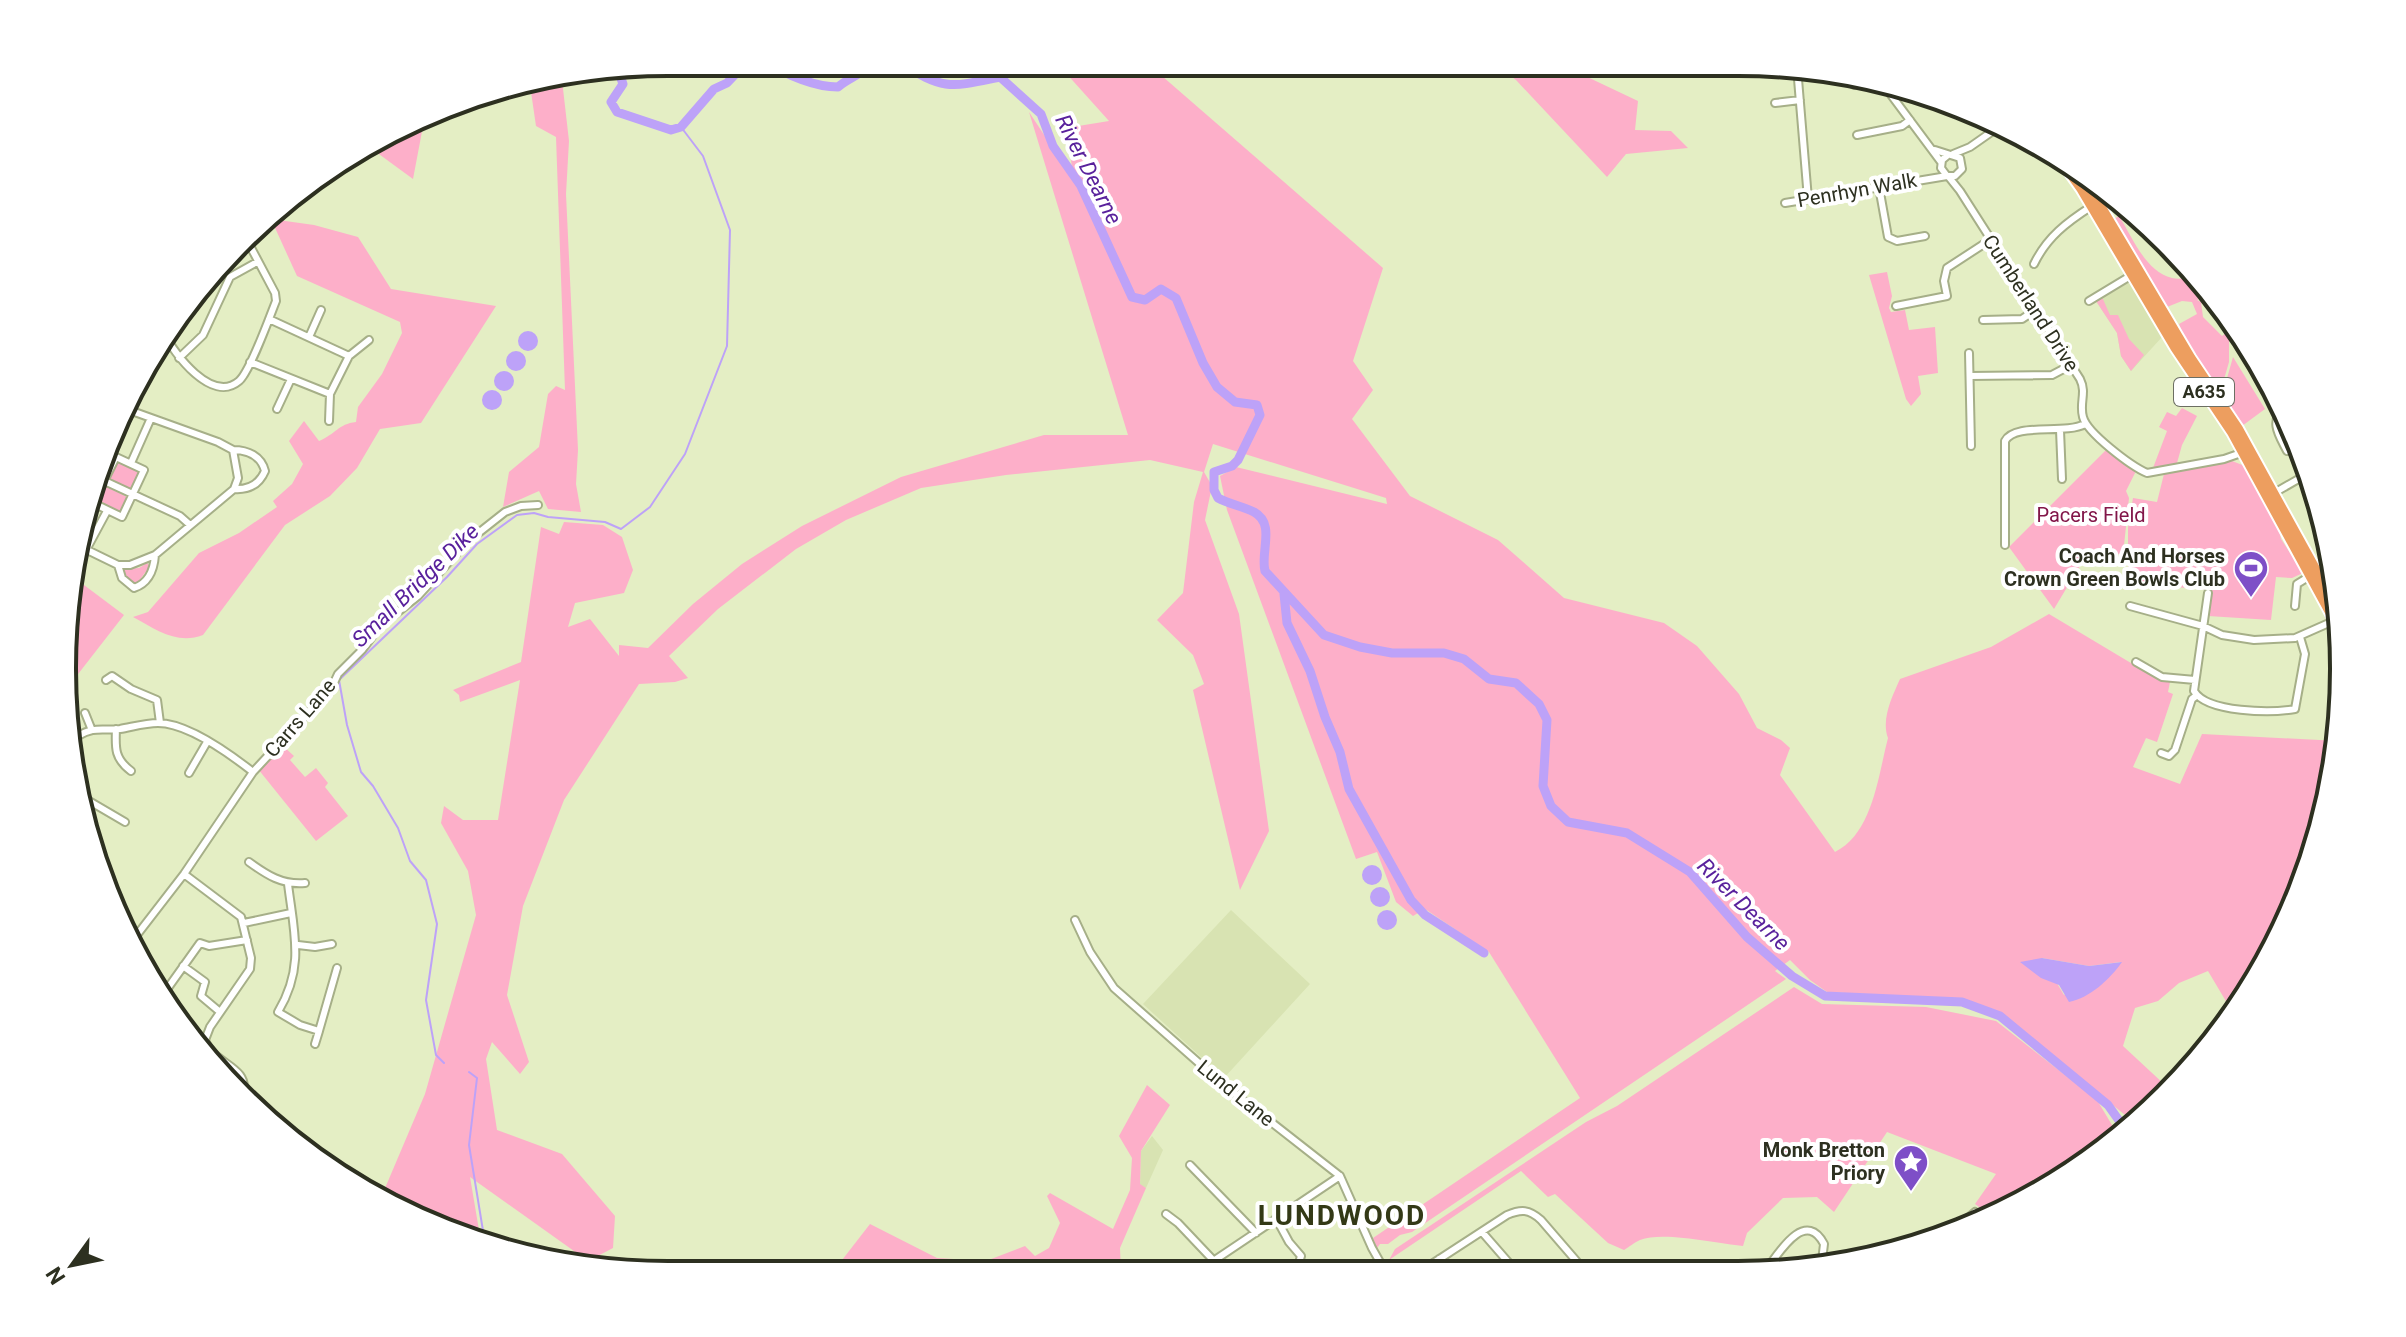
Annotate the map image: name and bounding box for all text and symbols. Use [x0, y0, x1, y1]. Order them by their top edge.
water label: River Dearne [1050, 110, 1127, 228]
street label: Penrhyn Walk [1795, 168, 1919, 212]
street label: Cumberland Drive [1978, 230, 2084, 376]
road number: A635 [2174, 378, 2234, 406]
park label: Pacers Field [2036, 503, 2146, 527]
water label: Small Bridge Dike [347, 519, 484, 652]
place label: Coach And Horses Crown Green Bowls Club [2004, 544, 2225, 591]
sports icon: Coach And Horses Crown Green Bowls Club [2232, 549, 2270, 599]
street label: Carrs Lane [259, 674, 341, 762]
water label: River Dearne [1692, 853, 1795, 956]
street label: Lund Lane [1193, 1055, 1279, 1131]
place label: Monk Bretton Priory [1763, 1138, 1886, 1185]
place icon: Monk Bretton Priory [1892, 1143, 1930, 1193]
district label: LUNDWOOD [1258, 1199, 1426, 1232]
north arrow [32, 1225, 112, 1305]
text: N [41, 1262, 70, 1289]

